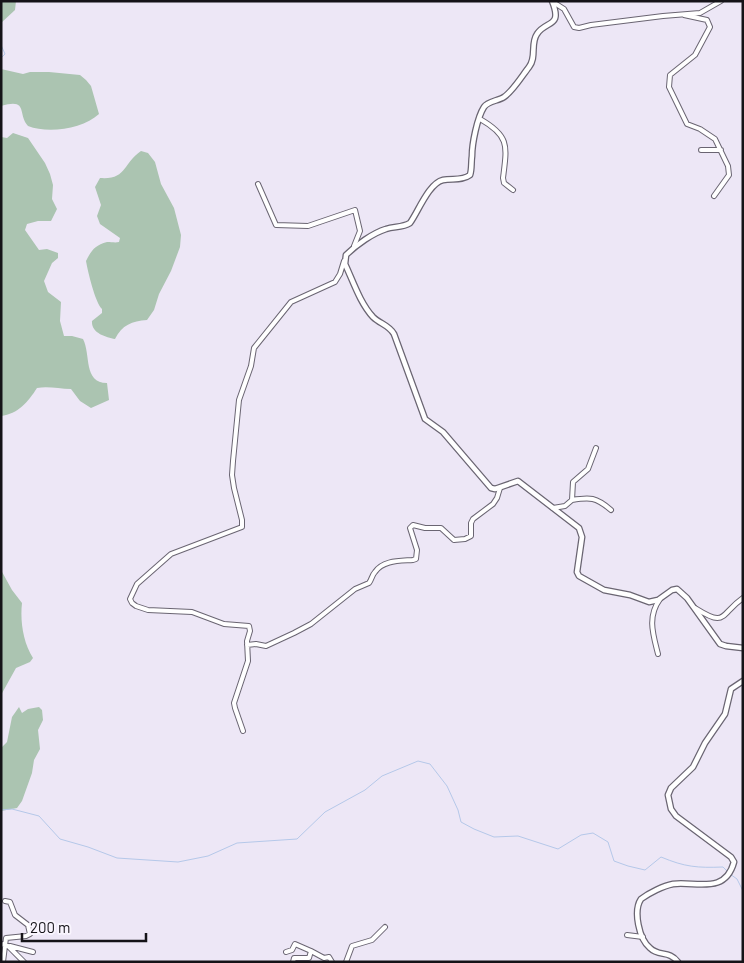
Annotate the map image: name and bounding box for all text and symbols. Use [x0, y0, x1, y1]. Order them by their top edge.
scale bar [22, 910, 146, 942]
text: 200 m [30, 918, 70, 936]

